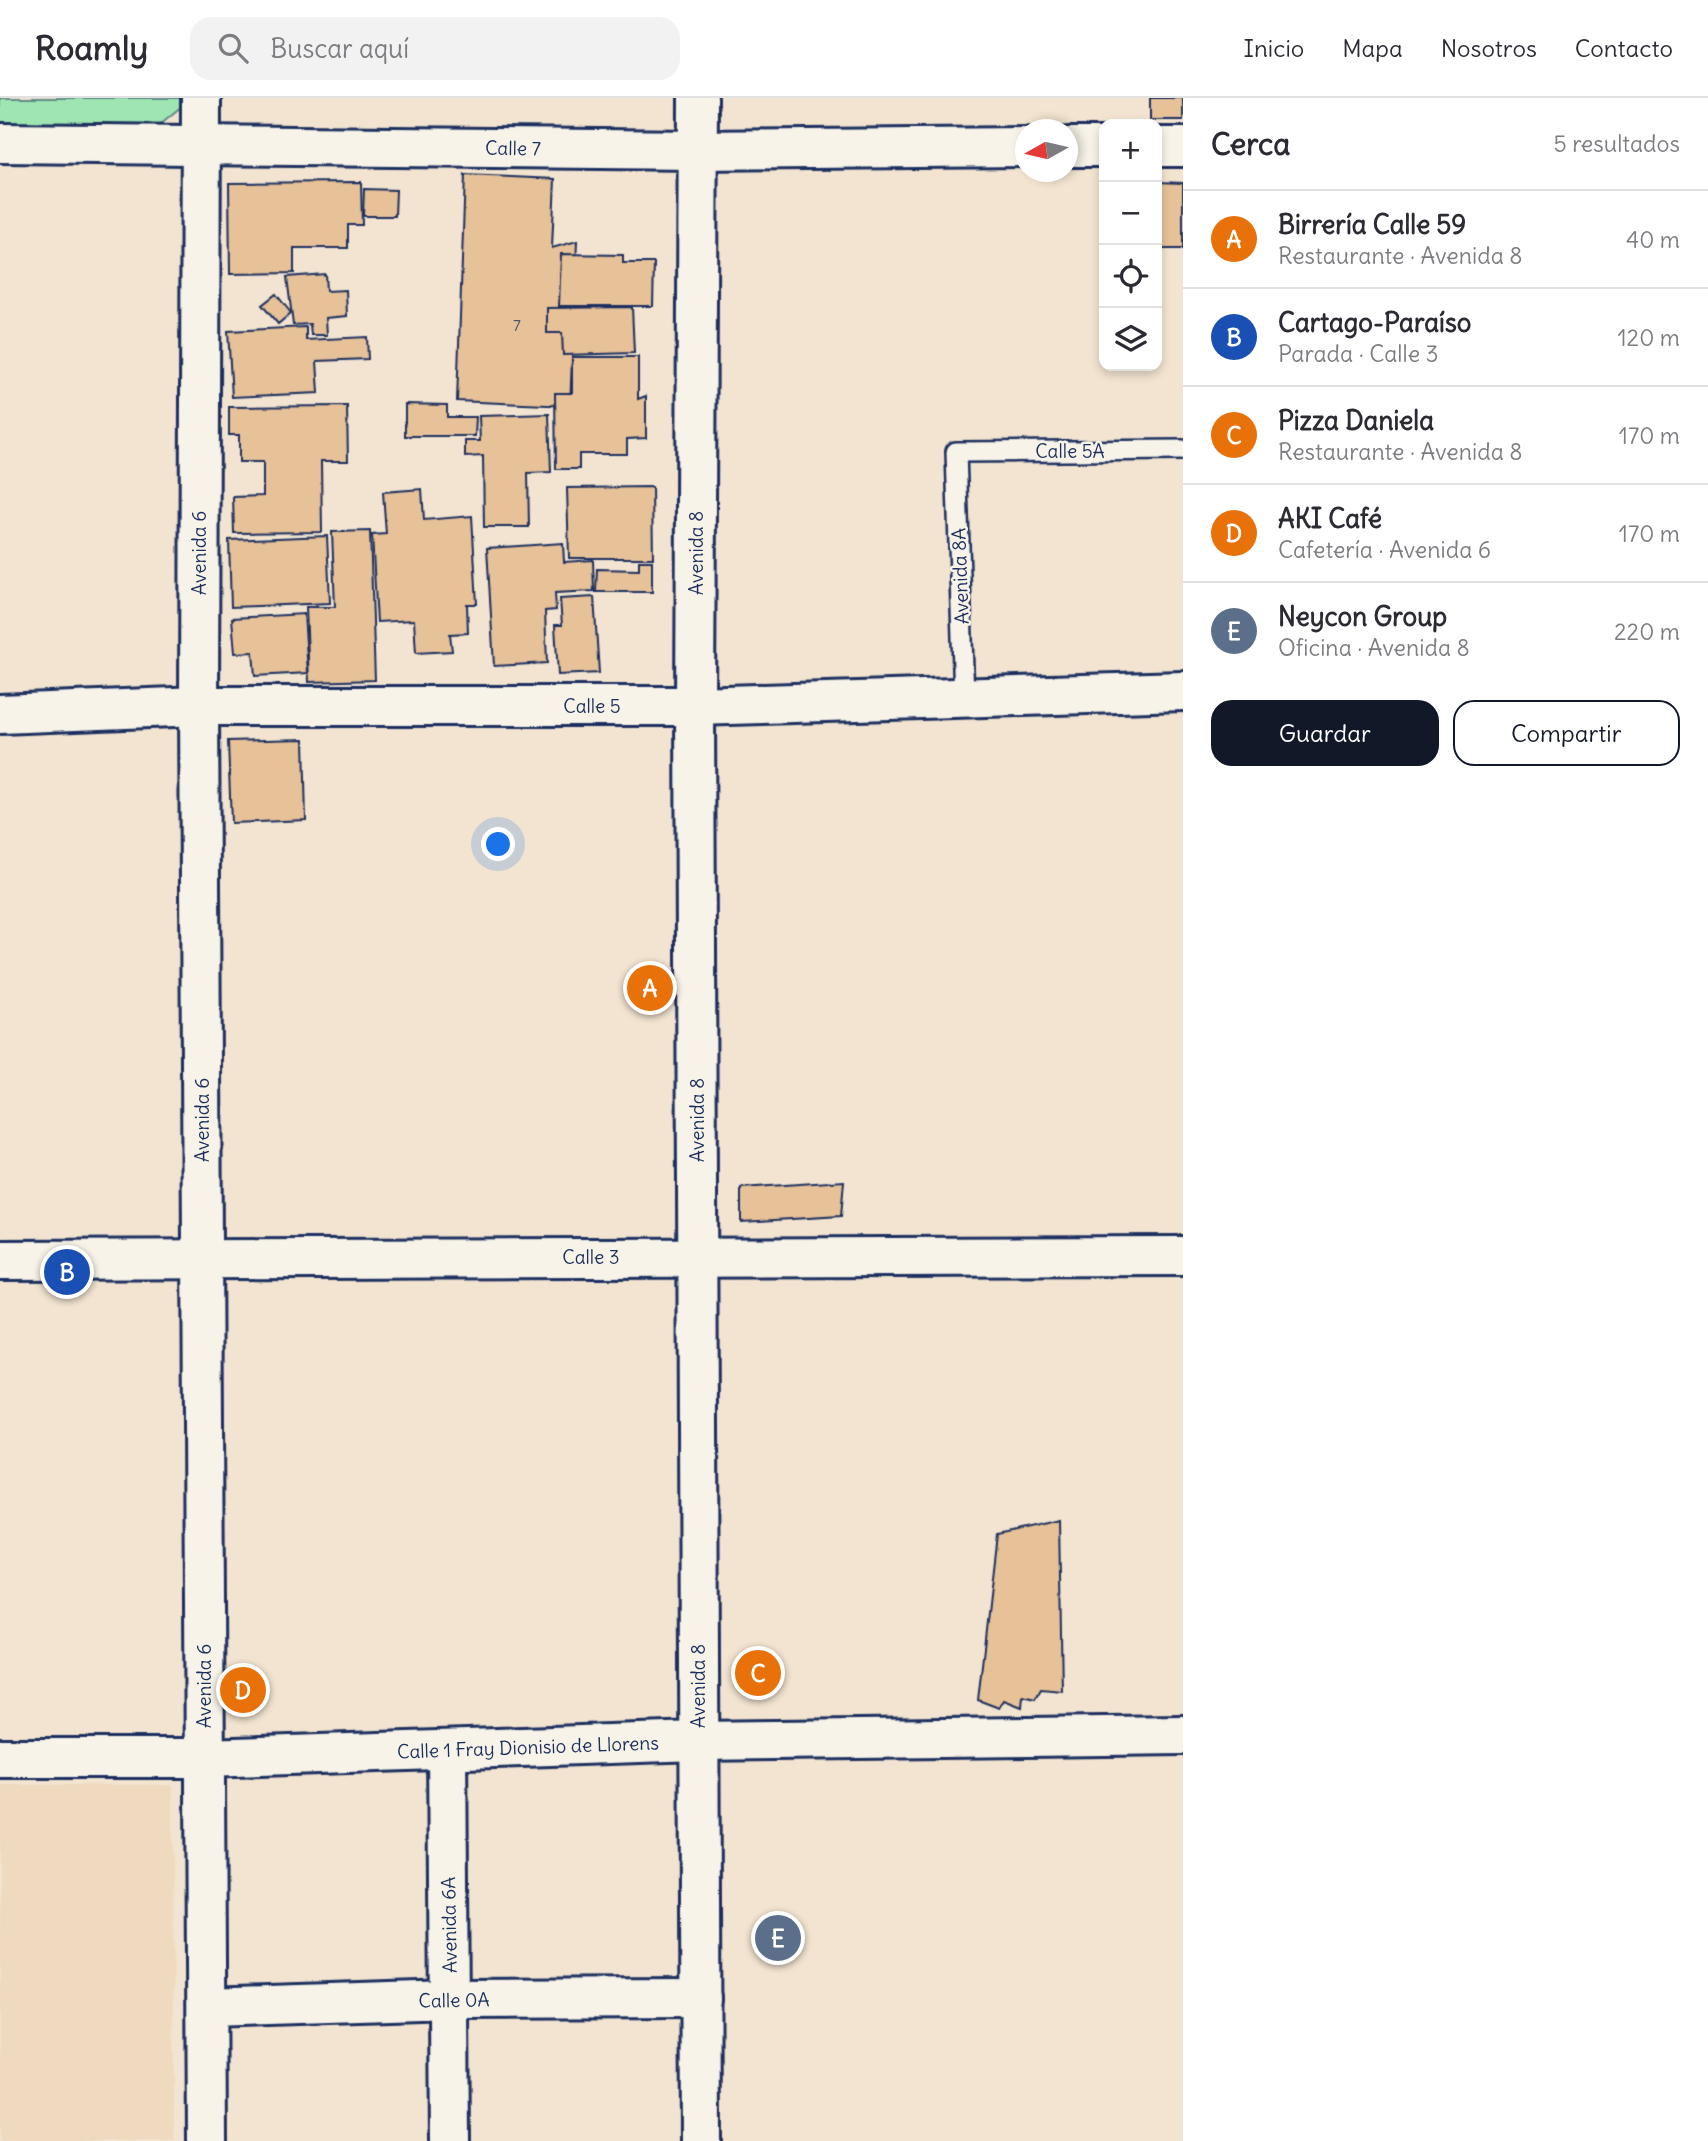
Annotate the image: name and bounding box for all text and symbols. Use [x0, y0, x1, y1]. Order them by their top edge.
search box [190, 17, 680, 80]
text: Roamly [35, 27, 148, 69]
icon: search [214, 29, 252, 67]
text: Buscar aquí [270, 32, 409, 65]
text: Inicio [1244, 33, 1304, 63]
text: Mapa [1342, 33, 1403, 63]
text: Nosotros [1441, 33, 1537, 63]
text: Contacto [1575, 33, 1673, 63]
north arrow [1015, 119, 1078, 182]
map controls [1099, 119, 1162, 371]
button: + [1099, 119, 1162, 182]
text: Cerca [1211, 125, 1290, 163]
text: 5 resultados [1553, 129, 1680, 158]
street label: Calle 7 [485, 136, 541, 160]
button: − [1099, 182, 1162, 245]
text: Birrería Calle 59 [1278, 208, 1466, 241]
text: A [1227, 225, 1241, 254]
text: 40 m [1626, 225, 1680, 254]
text: Restaurante · Avenida 8 [1278, 241, 1523, 270]
button: locate [1099, 245, 1162, 308]
text: Cartago-Paraíso [1278, 306, 1471, 339]
button: layers [1099, 308, 1162, 371]
house number: 7 [513, 315, 521, 335]
text: B [1226, 323, 1242, 352]
text: 120 m [1617, 323, 1680, 352]
text: Parada · Calle 3 [1278, 339, 1439, 368]
text: Pizza Daniela [1278, 404, 1434, 437]
text: C [1226, 421, 1242, 450]
text: 170 m [1619, 421, 1680, 450]
text: Restaurante · Avenida 8 [1278, 437, 1523, 466]
street label: Calle 5A [1035, 439, 1105, 463]
text: AKI Café [1278, 502, 1382, 535]
street label: Avenida 6 [187, 511, 211, 595]
street label: Avenida 8 [684, 511, 708, 595]
text: D [1226, 519, 1242, 548]
text: 170 m [1619, 519, 1680, 548]
street label: Avenida 8A [946, 527, 974, 625]
text: Cafetería · Avenida 6 [1278, 535, 1491, 564]
text: Neycon Group [1278, 600, 1447, 633]
text: E [1227, 617, 1241, 646]
text: 220 m [1614, 617, 1680, 646]
text: Oficina · Avenida 8 [1278, 633, 1470, 662]
street label: Calle 5 [563, 694, 621, 718]
button: Guardar [1211, 700, 1439, 766]
button: Compartir [1453, 700, 1680, 766]
your location [481, 827, 515, 861]
pin: A [627, 962, 673, 1014]
street label: Avenida 6 [190, 1078, 214, 1162]
street label: Avenida 8 [685, 1078, 709, 1162]
street label: Calle 3 [562, 1245, 620, 1269]
pin: B [44, 1246, 90, 1298]
street label: Avenida 6 [192, 1644, 216, 1728]
street label: Avenida 8 [686, 1644, 710, 1728]
pin: C [735, 1647, 781, 1699]
pin: D [220, 1664, 266, 1716]
street label: Calle 1 Fray Dionisio de Llorens [397, 1730, 659, 1764]
street label: Avenida 6A [436, 1877, 462, 1973]
pin: E [755, 1912, 801, 1964]
street label: Calle 0A [418, 1987, 490, 2013]

